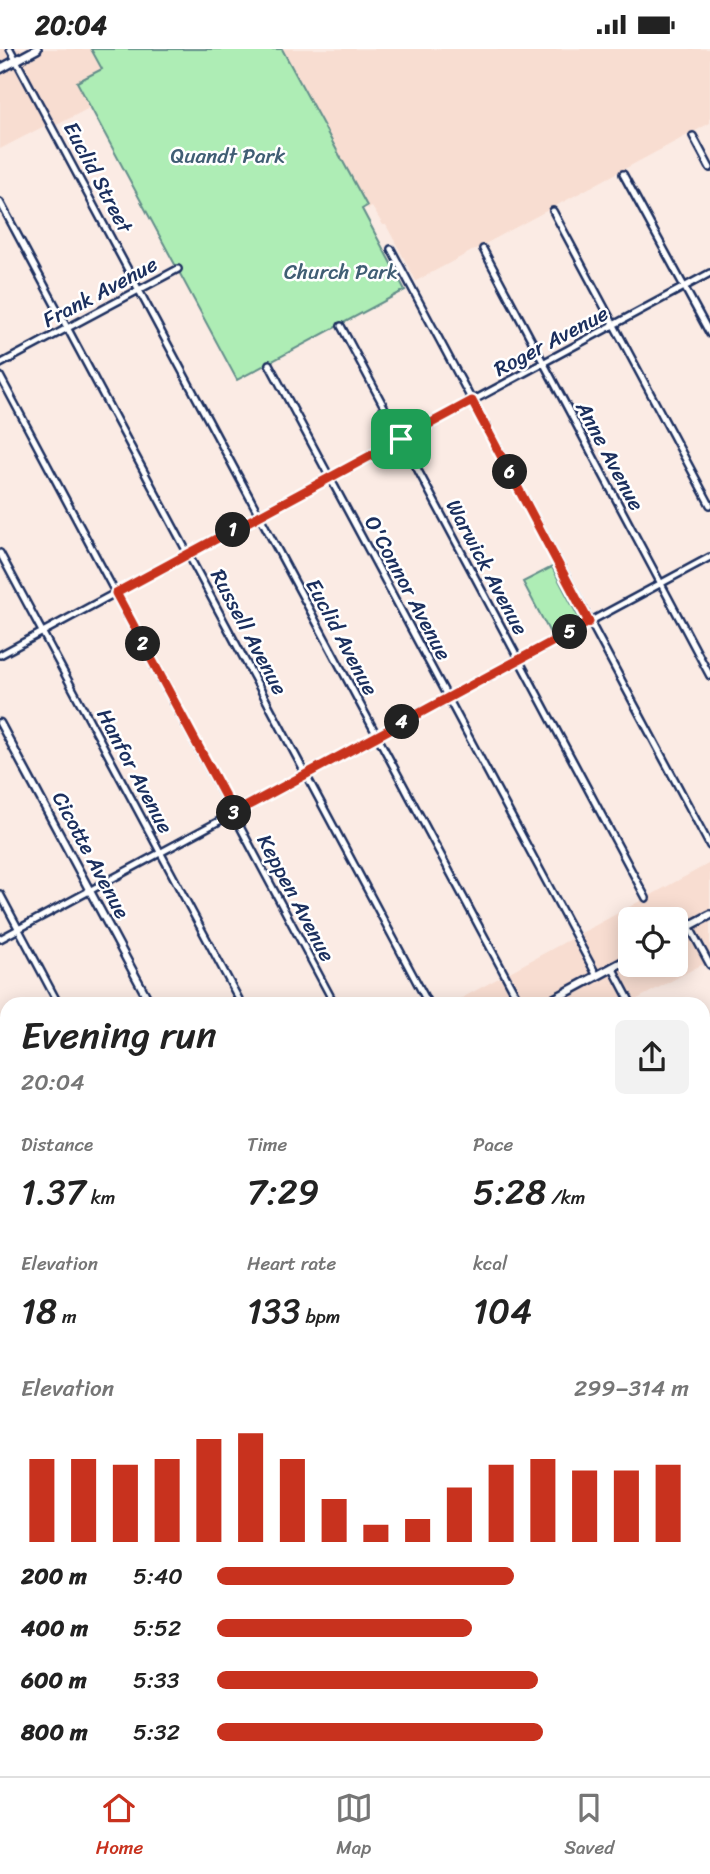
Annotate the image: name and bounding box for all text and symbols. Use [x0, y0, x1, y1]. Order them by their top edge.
text: 20:04 [35, 2, 107, 48]
street label: Euclid Street [53, 114, 144, 241]
park label: Quandt Park [171, 137, 285, 175]
street label: Frank Avenue [35, 245, 165, 338]
park label: Church Park [284, 253, 398, 291]
street label: Roger Avenue [486, 295, 616, 387]
street label: Anne Avenue [565, 393, 655, 518]
pin [371, 409, 431, 469]
icon: arrive [382, 420, 420, 458]
pin: 6 [492, 455, 528, 489]
text: 6 [504, 455, 515, 488]
street label: Warwick Avenue [435, 492, 539, 642]
street label: O'Connor Avenue [354, 509, 462, 668]
pin: 1 [216, 512, 250, 547]
text: 1 [228, 513, 237, 546]
street label: Russell Avenue [200, 562, 298, 702]
street label: Euclid Avenue [295, 571, 389, 703]
pin: 5 [552, 615, 588, 649]
text: 5 [564, 615, 575, 648]
pin: 2 [125, 627, 160, 661]
text: 2 [137, 627, 148, 660]
street label: Hanfor Avenue [86, 701, 184, 841]
pin: 4 [384, 705, 420, 739]
text: 4 [396, 705, 407, 738]
street label: Cicotte Avenue [41, 784, 141, 926]
pin: 3 [216, 795, 252, 831]
text: 3 [228, 796, 239, 829]
street label: Keppen Avenue [246, 827, 346, 969]
map controls [618, 907, 688, 977]
button: locate [618, 907, 688, 977]
text: Evening run [21, 1002, 217, 1069]
button: share [615, 1020, 689, 1094]
text: 20:04 [21, 1062, 85, 1103]
text: Distance [21, 1128, 93, 1161]
text: Time [247, 1128, 287, 1161]
text: Pace [473, 1128, 513, 1161]
text: 1.37 [21, 1161, 86, 1223]
text: 7:29 [247, 1161, 319, 1223]
text: 5:28 [473, 1161, 546, 1223]
text: km [86, 1181, 115, 1214]
text: /km [546, 1181, 585, 1214]
text: Elevation [21, 1247, 98, 1280]
text: Heart rate [247, 1247, 336, 1280]
text: kcal [473, 1247, 508, 1280]
text: 18 [21, 1280, 57, 1342]
text: 133 [247, 1280, 300, 1342]
text: 104 [473, 1280, 532, 1342]
text: m [57, 1300, 77, 1333]
text: bpm [300, 1300, 340, 1333]
text: Elevation [21, 1368, 114, 1409]
text: 299–314 m [574, 1368, 689, 1409]
text: 200 m [21, 1556, 87, 1597]
text: 5:40 [133, 1556, 183, 1597]
text: 400 m [21, 1608, 88, 1649]
text: 5:52 [133, 1608, 181, 1649]
text: 600 m [21, 1660, 87, 1701]
text: 5:33 [133, 1660, 179, 1701]
text: 800 m [21, 1712, 88, 1753]
text: 5:32 [133, 1712, 180, 1753]
tab: Home [96, 1789, 143, 1864]
tab: Map [335, 1789, 373, 1864]
tab: Saved [564, 1789, 614, 1864]

